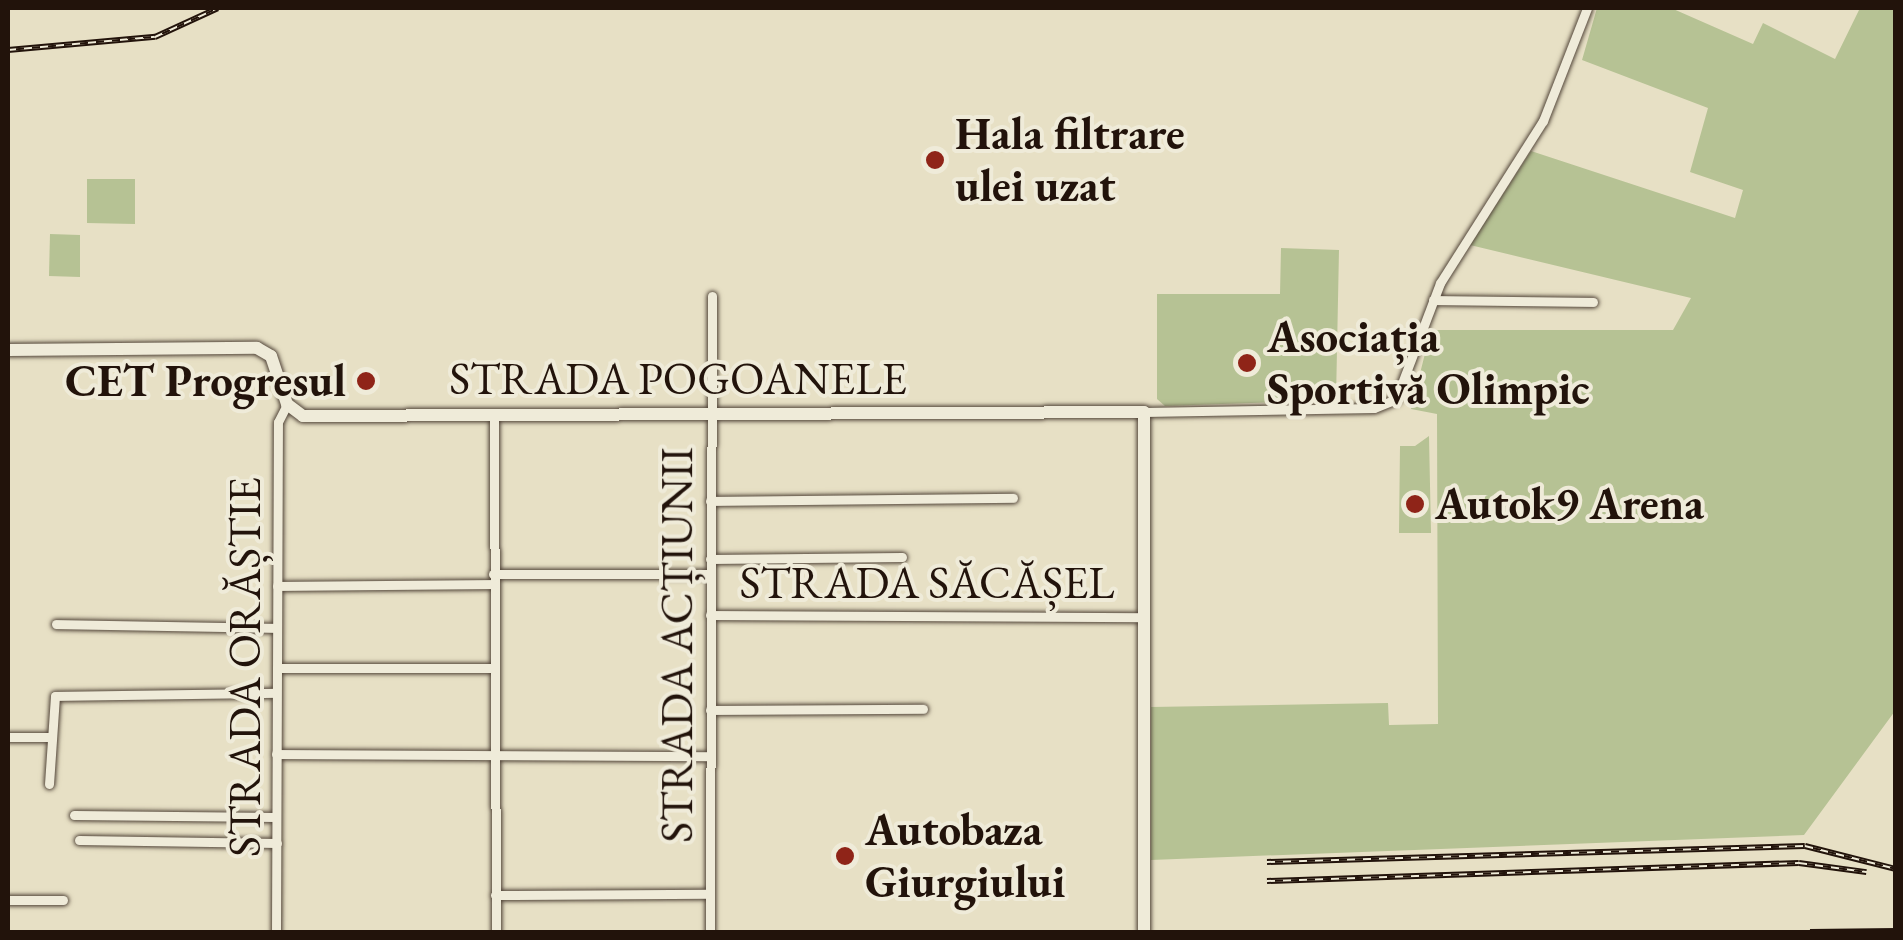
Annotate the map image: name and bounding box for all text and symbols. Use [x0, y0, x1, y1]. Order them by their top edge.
place label: Hala filtrare ulei uzat [955, 107, 1185, 213]
marker: Hala filtrare ulei uzat [924, 149, 946, 171]
place label: Asociația Sportivă Olimpic [1267, 310, 1590, 416]
street label: STRADA POGOANELE [449, 352, 907, 406]
marker: Asociația Sportivă Olimpic [1236, 352, 1258, 374]
place label: CET Progresul [65, 354, 346, 408]
marker: CET Progresul [355, 370, 377, 392]
street label: STRADA ACȚIUNII [650, 447, 704, 843]
street label: STRADA ORĂȘTIE [218, 477, 272, 857]
place label: Autok9 Arena [1435, 477, 1704, 531]
marker: Autok9 Arena [1404, 493, 1426, 515]
street label: STRADA SĂCĂȘEL [739, 556, 1115, 610]
place label: Autobaza Giurgiului [865, 803, 1065, 909]
marker: Autobaza Giurgiului [834, 845, 856, 867]

